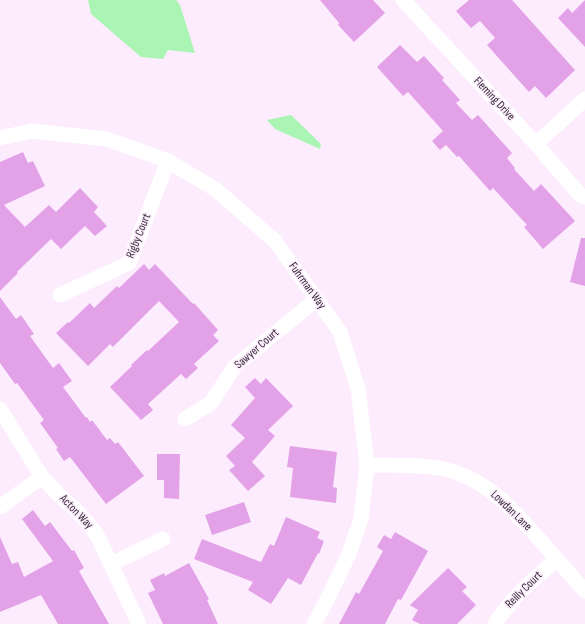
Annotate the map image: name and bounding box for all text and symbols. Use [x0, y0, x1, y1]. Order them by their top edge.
street label: Fleming Drive [470, 74, 518, 124]
street label: Rigby Court [124, 212, 154, 260]
street label: Fuhrman Way [285, 260, 329, 312]
street label: Sawyer Court [232, 326, 282, 372]
street label: Lowdan Lane [487, 488, 535, 534]
street label: Acton Way [56, 492, 96, 532]
street label: Reilly Court [502, 568, 546, 612]

